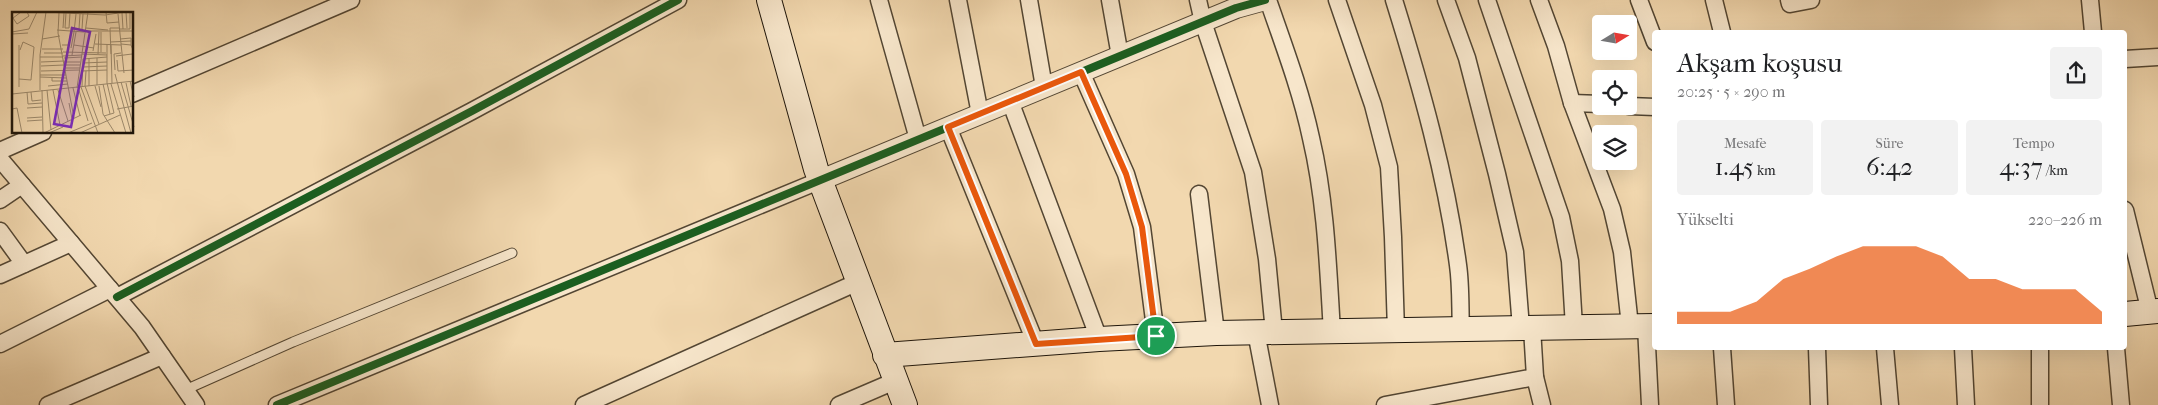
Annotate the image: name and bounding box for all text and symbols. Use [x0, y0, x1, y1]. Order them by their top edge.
inset map [12, 12, 134, 134]
north arrow [1592, 15, 1638, 60]
map controls [1592, 15, 1637, 170]
text: Akşam koşusu [1677, 46, 1843, 79]
button: share [2050, 47, 2102, 99]
button: locate [1592, 70, 1637, 115]
text: 20:25 · 5 × 290 m [1677, 82, 1785, 101]
button: layers [1592, 125, 1637, 170]
text: Mesafe [1724, 135, 1766, 152]
text: Süre [1876, 135, 1903, 152]
text: Tempo [2013, 135, 2055, 152]
text: 1.45 [1715, 152, 1754, 181]
text: 6:42 [1866, 152, 1913, 181]
text: 4:37 [2000, 152, 2043, 181]
text: km [1754, 162, 1776, 179]
text: /km [2043, 162, 2068, 179]
text: Yükselti [1677, 210, 1734, 229]
text: 220–226 m [2028, 210, 2102, 229]
pin [1135, 315, 1177, 357]
icon: arrive [1142, 322, 1170, 350]

